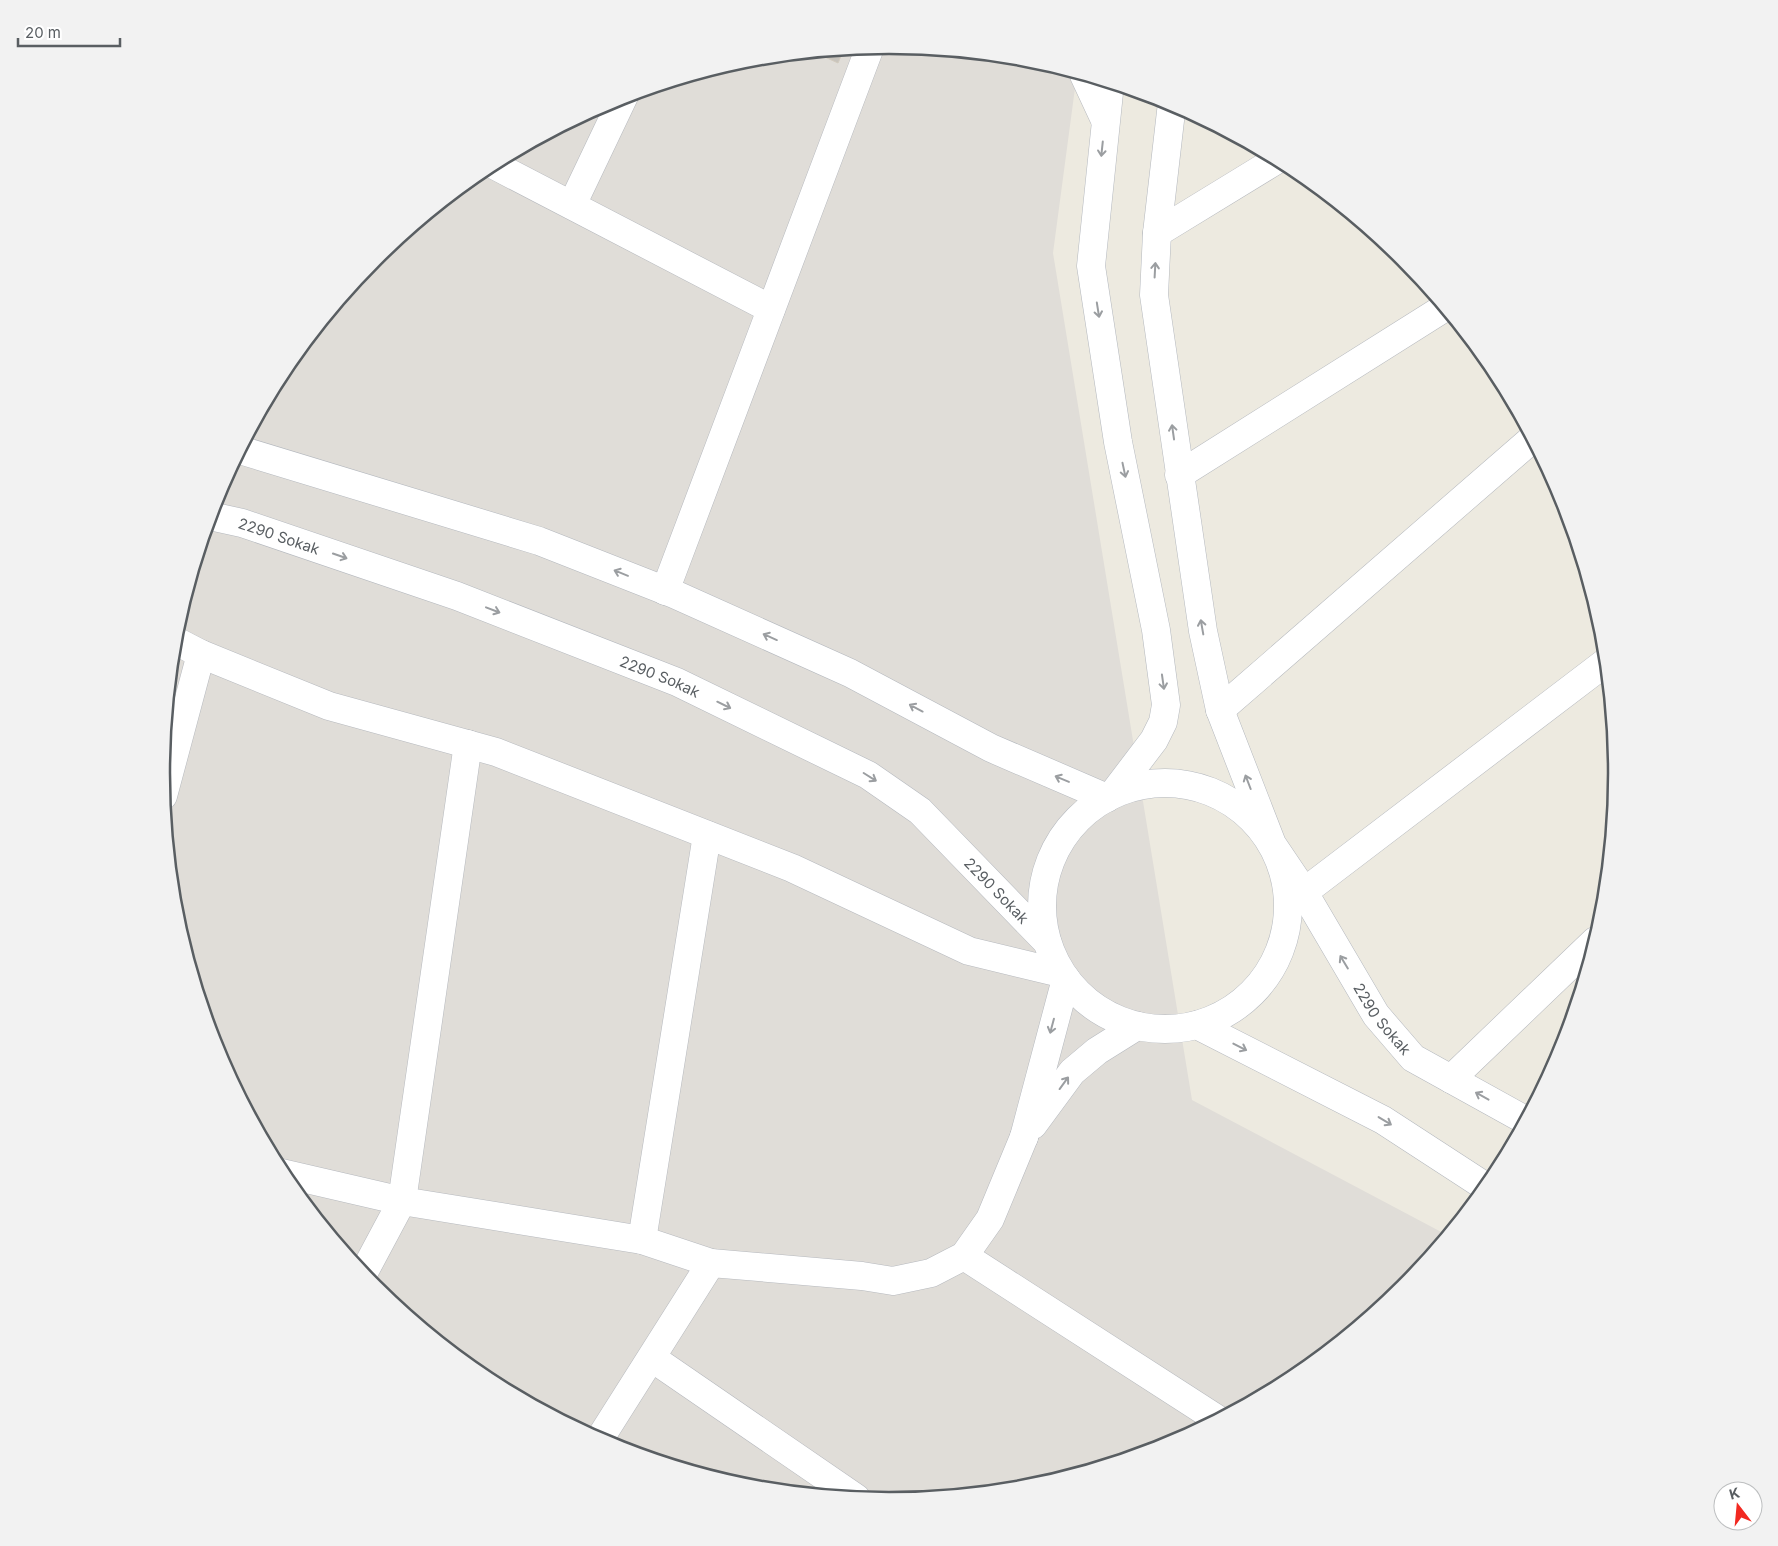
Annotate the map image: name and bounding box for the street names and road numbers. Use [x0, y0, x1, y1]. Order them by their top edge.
street label: 2290 Sokak [236, 513, 323, 558]
street label: 2290 Sokak [617, 651, 704, 702]
street label: 2290 Sokak [960, 853, 1034, 928]
street label: 2290 Sokak [1350, 979, 1416, 1059]

